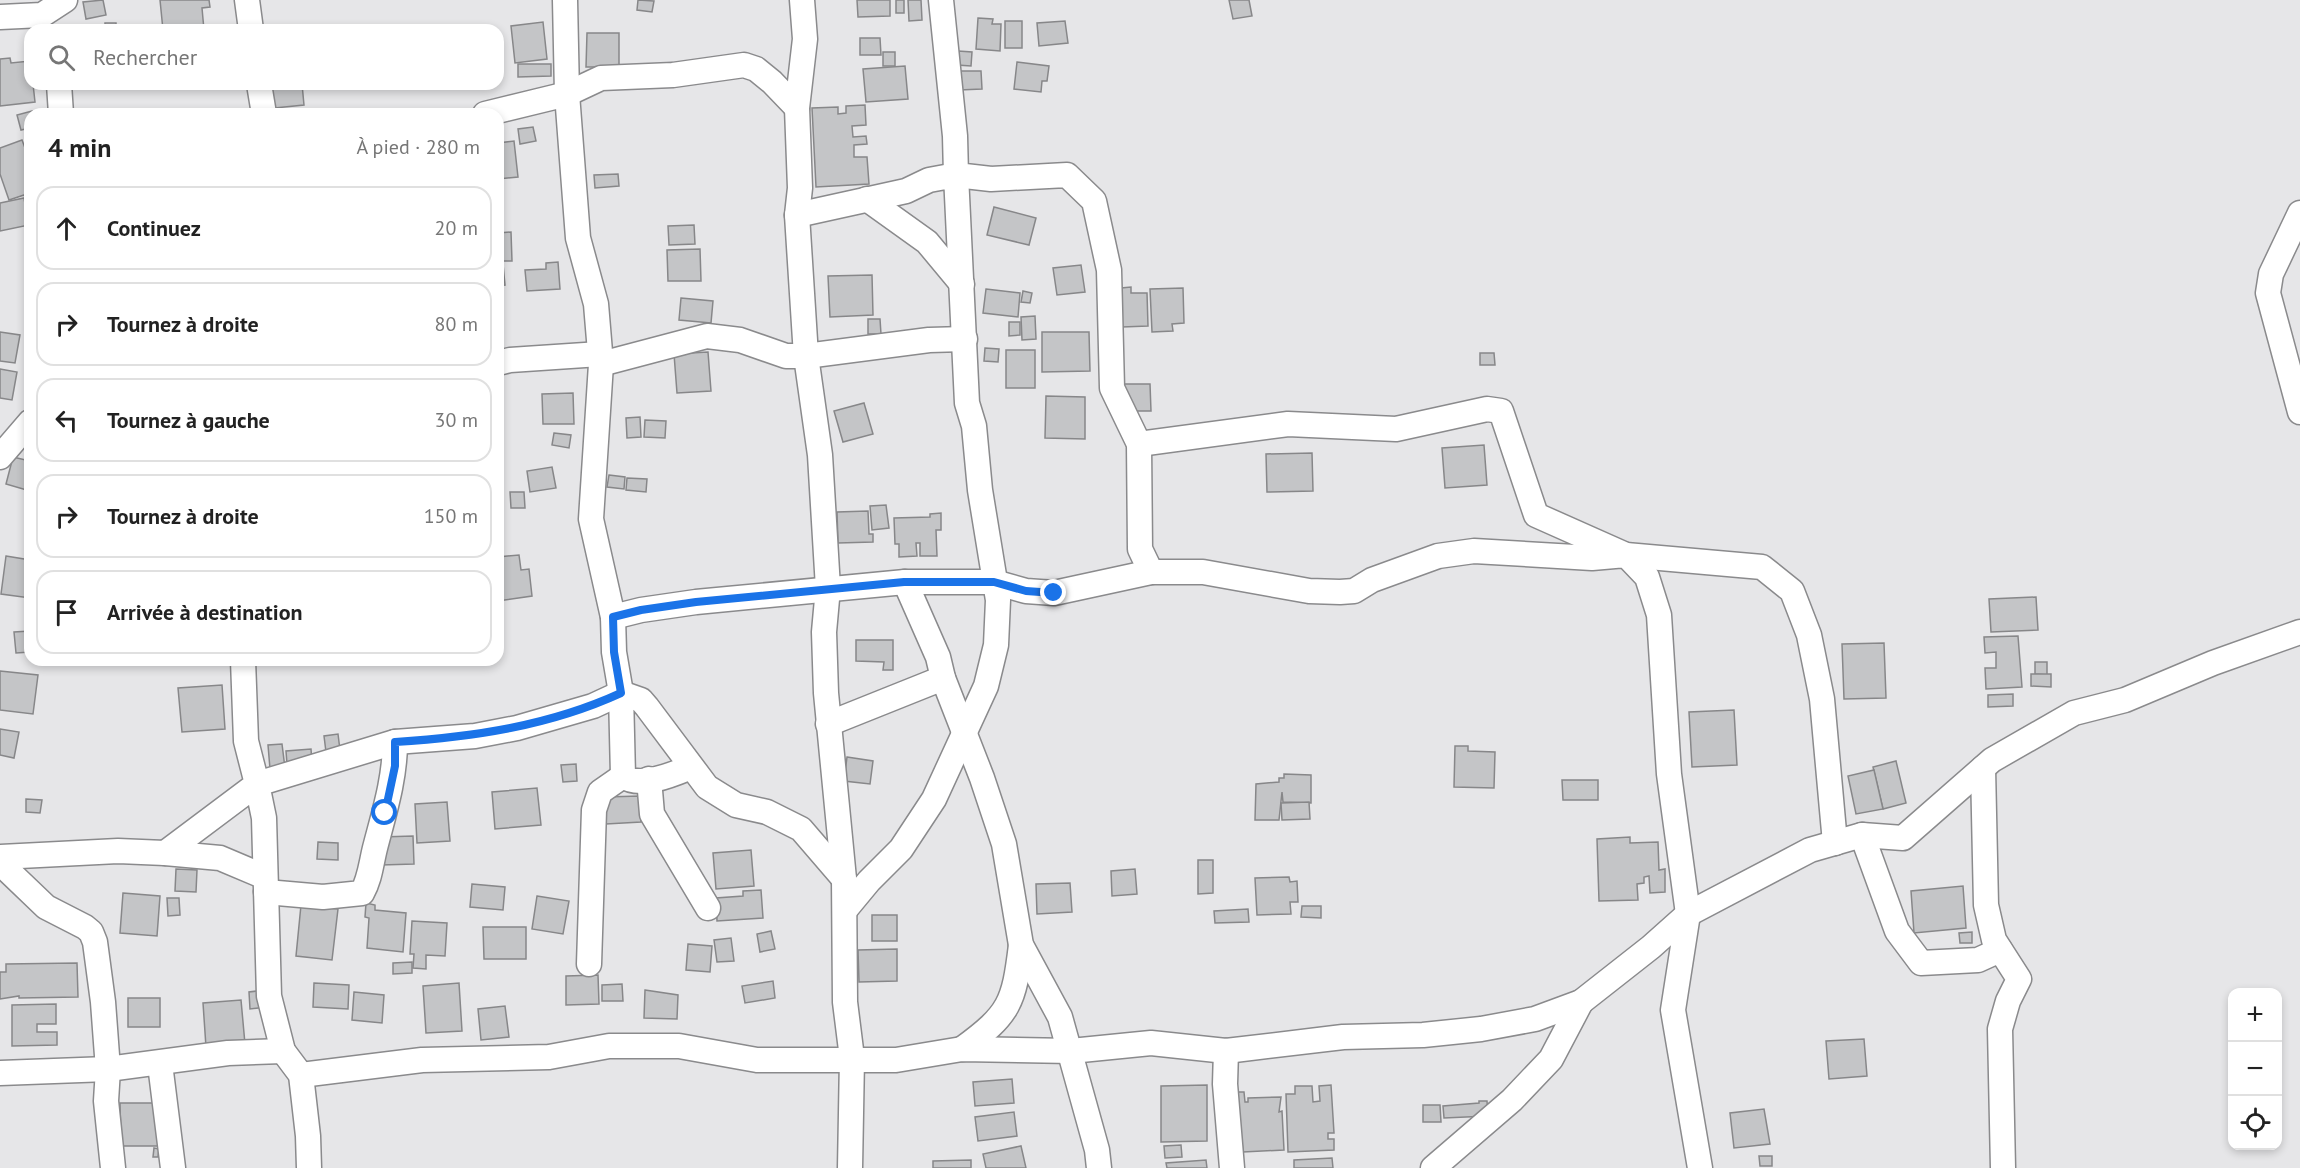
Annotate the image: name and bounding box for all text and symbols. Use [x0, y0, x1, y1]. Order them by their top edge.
search box [24, 24, 504, 90]
icon: search [45, 41, 78, 74]
text: Rechercher [93, 43, 197, 71]
text: 4 min [48, 131, 111, 164]
text: À pied · 280 m [356, 134, 480, 160]
icon: ahead [50, 212, 83, 245]
text: Continuez [107, 214, 201, 242]
text: 20 m [435, 215, 478, 241]
icon: right [50, 308, 83, 341]
text: Tournez à droite [107, 310, 259, 338]
text: 80 m [435, 311, 478, 337]
icon: left [50, 404, 83, 437]
text: Tournez à gauche [107, 406, 270, 434]
text: 30 m [435, 407, 478, 433]
icon: right [50, 500, 83, 533]
text: Tournez à droite [107, 502, 259, 530]
text: 150 m [424, 503, 478, 529]
route end [1040, 579, 1066, 605]
icon: arrive [50, 596, 83, 629]
text: Arrivée à destination [107, 598, 303, 626]
route start [371, 799, 397, 825]
map controls [2228, 988, 2282, 1150]
button: + [2228, 988, 2282, 1042]
button: − [2228, 1042, 2282, 1096]
button: locate [2228, 1096, 2282, 1150]

